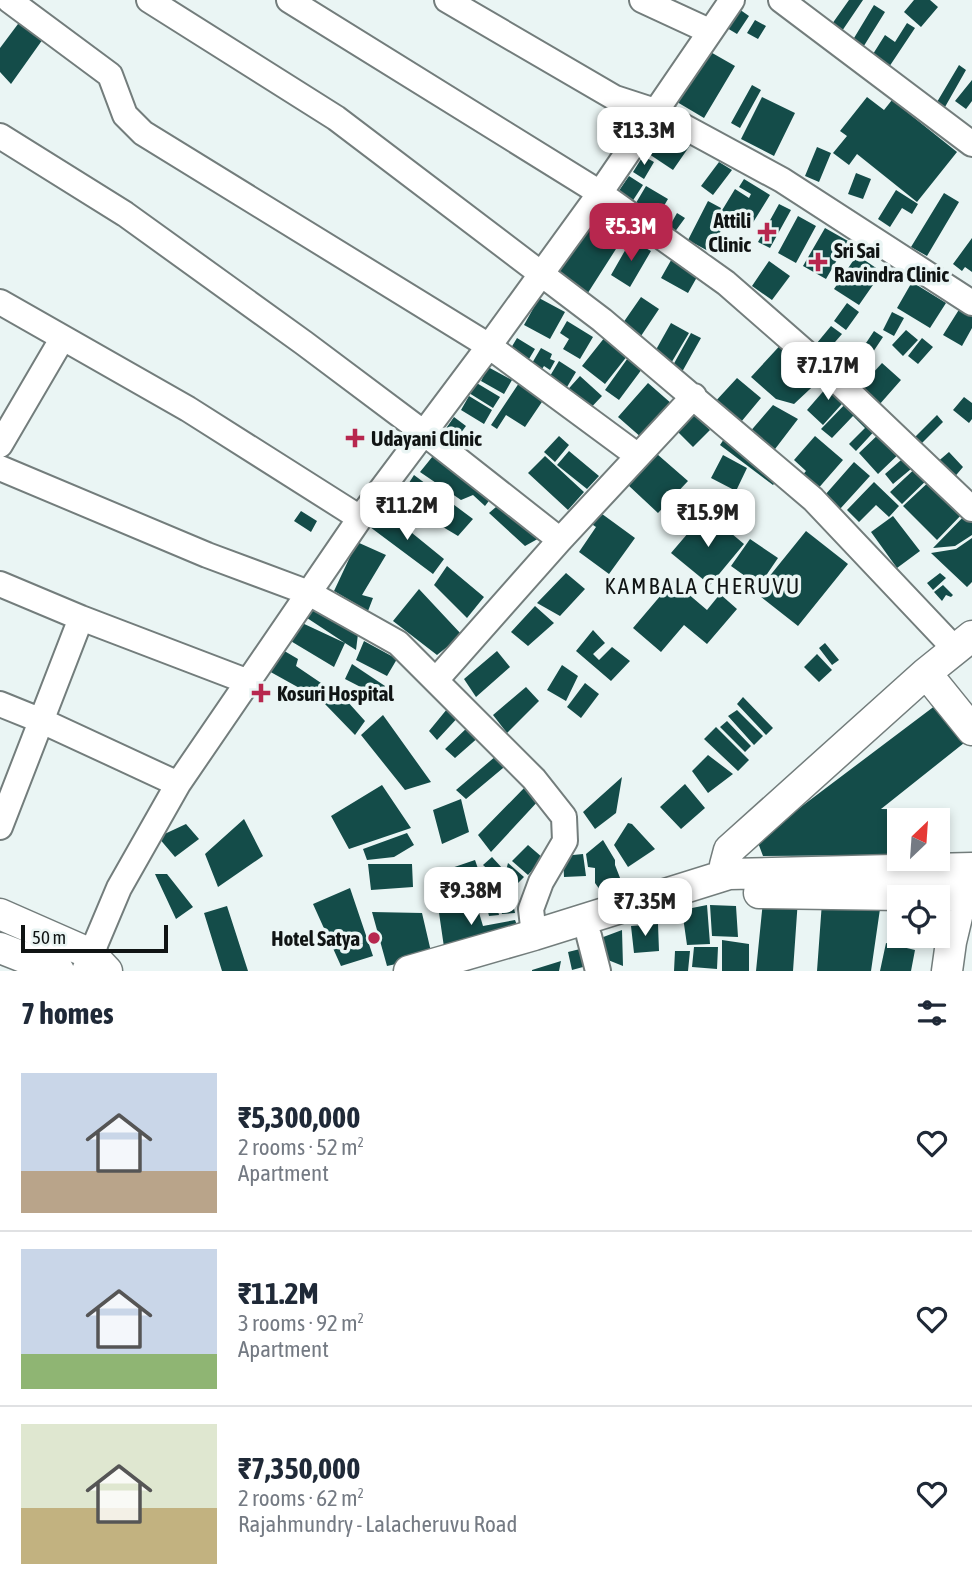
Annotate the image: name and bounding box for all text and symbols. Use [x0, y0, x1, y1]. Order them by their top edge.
pin: ₹13.3M [587, 108, 701, 167]
text: ₹13.3M [613, 117, 675, 143]
pin: ₹5.3M [582, 204, 680, 263]
place label: Attili Clinic [708, 208, 751, 256]
text: ₹5.3M [605, 213, 657, 239]
marker: Attili Clinic [757, 222, 777, 242]
place label: Sri Sai Ravindra Clinic [834, 238, 949, 286]
marker: Sri Sai Ravindra Clinic [808, 252, 828, 272]
pin: ₹7.17M [771, 342, 885, 402]
text: ₹7.17M [797, 352, 859, 378]
place label: Udayani Clinic [371, 426, 482, 450]
marker: Udayani Clinic [345, 428, 365, 448]
pin: ₹11.2M [350, 482, 464, 542]
pin: ₹15.9M [651, 490, 765, 549]
text: ₹11.2M [376, 492, 438, 518]
text: ₹15.9M [677, 499, 739, 525]
district label: KAMBALA CHERUVU [605, 573, 801, 599]
place label: Kosuri Hospital [277, 681, 394, 705]
marker: Kosuri Hospital [251, 683, 271, 703]
north arrow [887, 808, 950, 872]
map controls [887, 808, 950, 948]
pin: ₹9.38M [414, 867, 528, 927]
text: ₹9.38M [440, 877, 502, 903]
pin: ₹7.35M [588, 878, 702, 938]
button: locate [887, 885, 950, 948]
text: ₹7.35M [614, 888, 676, 914]
scale bar [21, 922, 168, 954]
text: 50 m [32, 926, 66, 948]
place label: Hotel Satya [271, 926, 360, 950]
marker: Hotel Satya [366, 930, 382, 946]
icon: filters [913, 994, 951, 1032]
text: 7 homes [21, 996, 114, 1030]
text: ₹5,300,000 [238, 1100, 360, 1134]
icon: home [77, 1101, 161, 1185]
icon: heart [913, 1124, 951, 1162]
text: 2 rooms · 52 m² [238, 1134, 364, 1160]
text: Apartment [238, 1160, 329, 1186]
text: ₹11.2M [238, 1276, 319, 1310]
icon: home [77, 1277, 161, 1361]
icon: heart [913, 1300, 951, 1338]
text: 3 rooms · 92 m² [238, 1310, 364, 1336]
text: Apartment [238, 1336, 329, 1362]
text: ₹7,350,000 [238, 1451, 360, 1485]
icon: home [77, 1452, 161, 1536]
icon: heart [913, 1475, 951, 1513]
text: 2 rooms · 62 m² [238, 1485, 364, 1511]
text: Rajahmundry - Lalacheruvu Road [238, 1511, 517, 1537]

